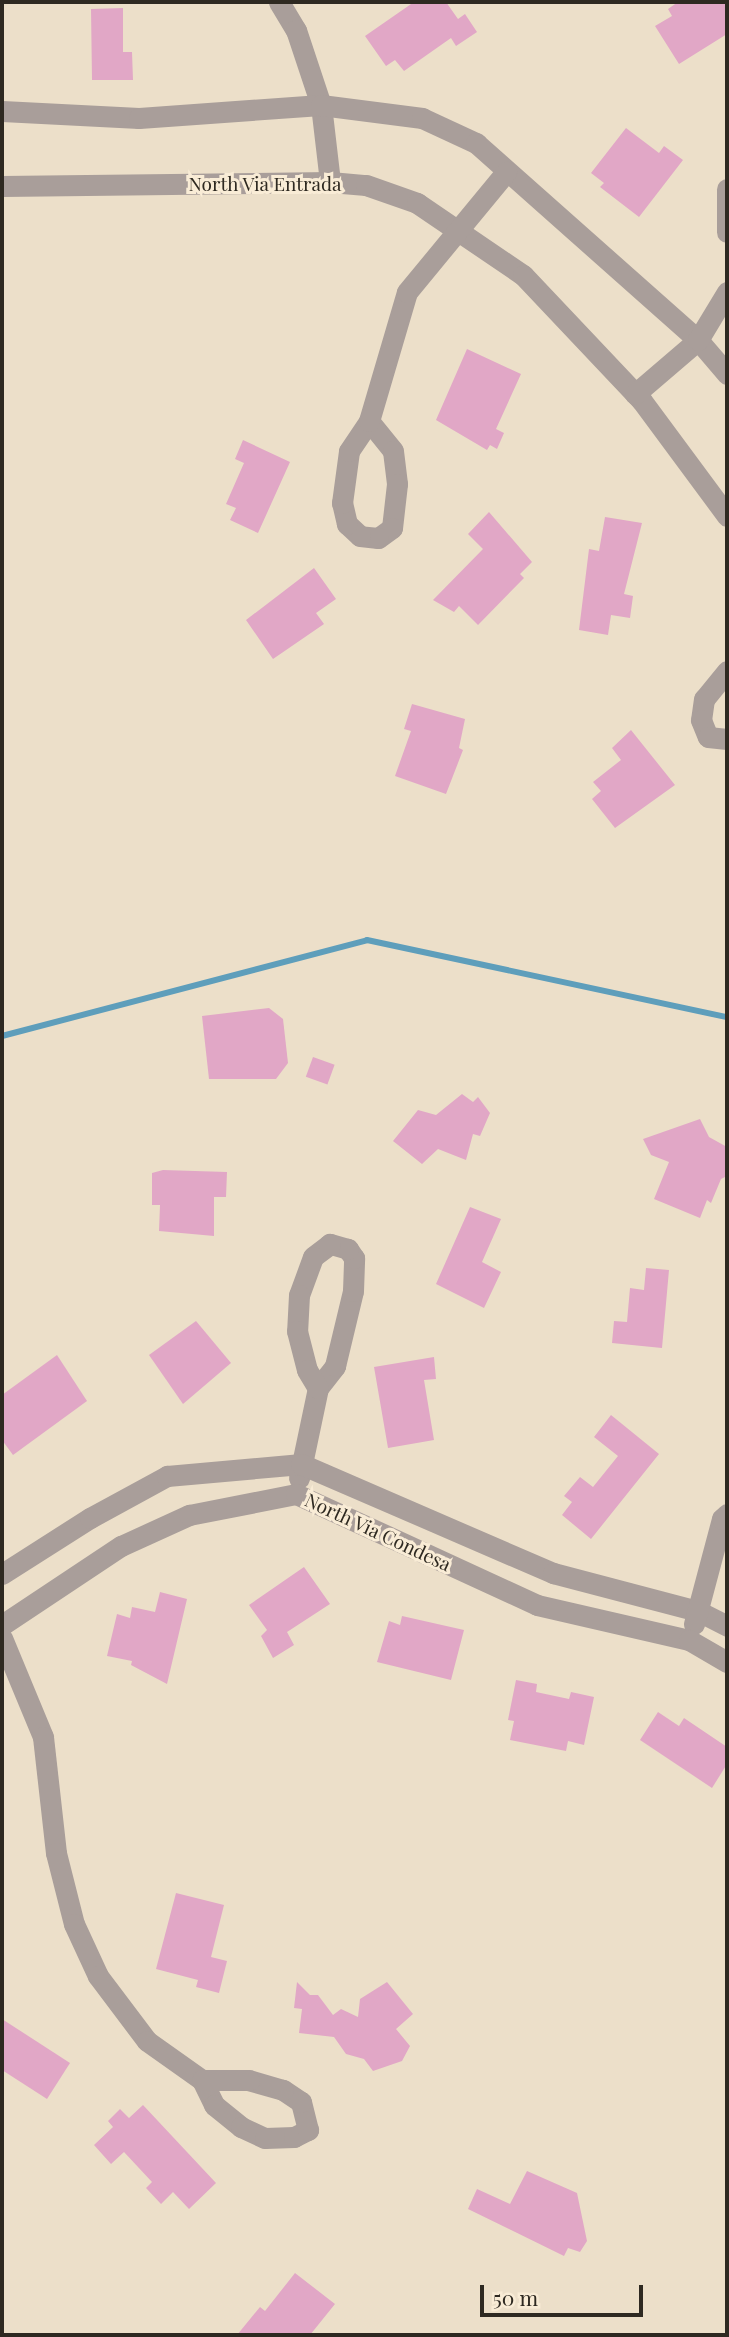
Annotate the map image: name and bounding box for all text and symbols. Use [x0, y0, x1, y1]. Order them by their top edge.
street label: North Via Entrada [188, 173, 342, 195]
street label: North Via Condesa [301, 1488, 455, 1576]
scale bar [484, 2270, 647, 2314]
text: 50 m [493, 2283, 538, 2311]

